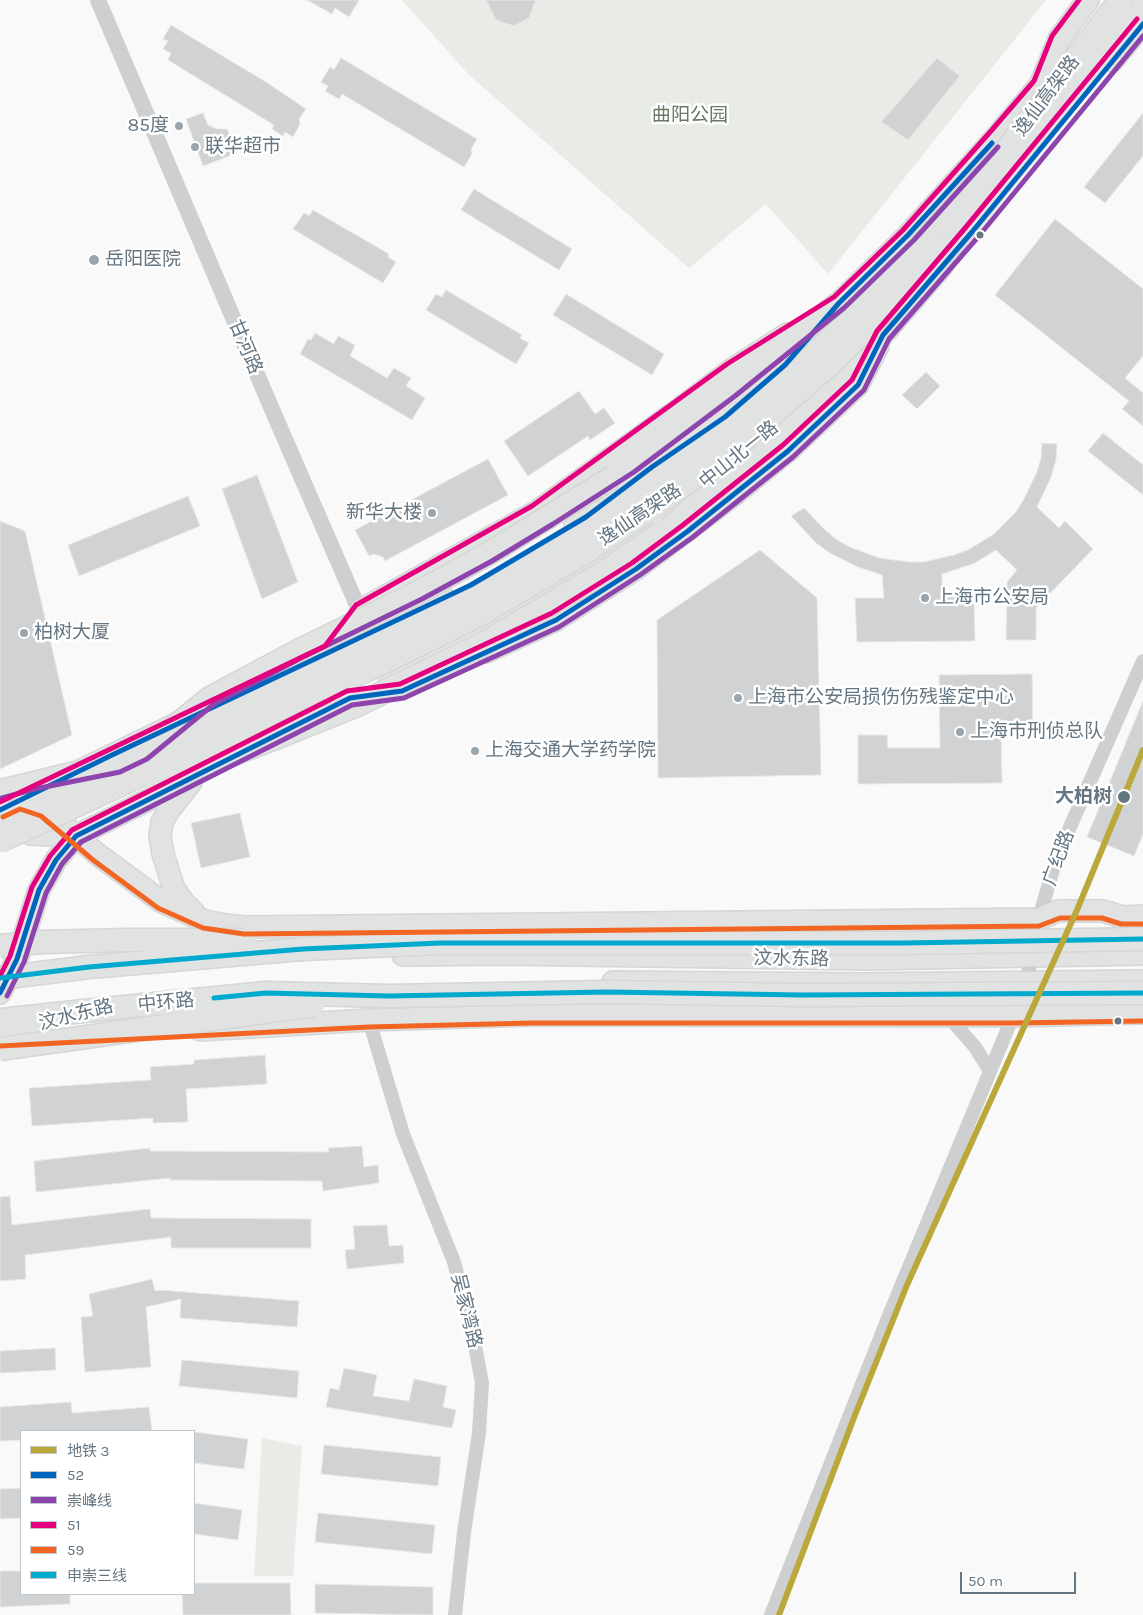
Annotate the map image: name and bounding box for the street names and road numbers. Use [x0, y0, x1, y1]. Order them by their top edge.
street label: 逸仙高架路 [1009, 51, 1085, 141]
street label: 甘河路 [223, 316, 267, 378]
street label: 中山北一路 [695, 416, 783, 494]
street label: 逸仙高架路 [594, 479, 686, 551]
street label: 广纪路 [1039, 827, 1079, 889]
street label: 汶水东路 [753, 947, 829, 971]
street label: 中环路 [136, 989, 196, 1017]
street label: 汶水东路 [36, 995, 116, 1035]
street label: 吴家湾路 [446, 1271, 486, 1351]

